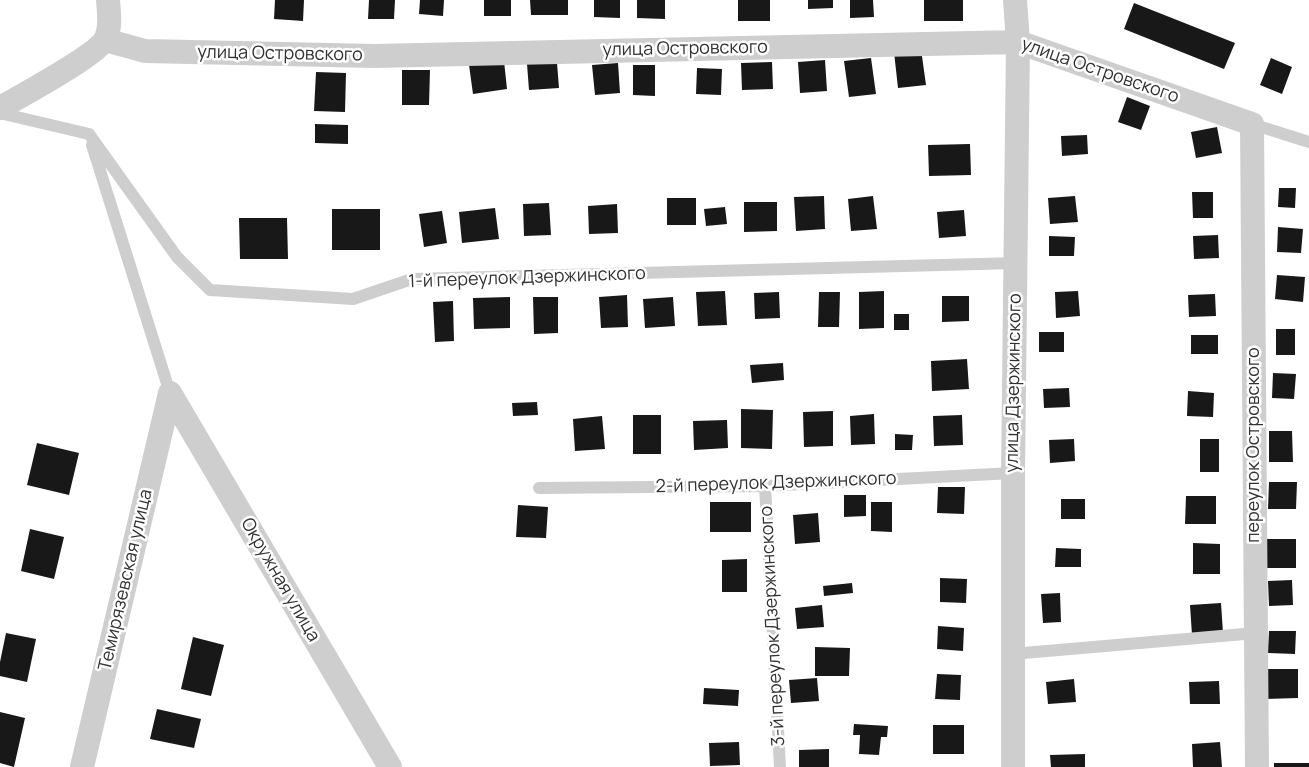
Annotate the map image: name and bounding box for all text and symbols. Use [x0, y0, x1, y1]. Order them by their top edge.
street label: улица Островского [1018, 34, 1182, 108]
street label: улица Островского [602, 37, 768, 61]
street label: улица Островского [197, 42, 363, 66]
street label: 1-й переулок Дзержинского [408, 263, 646, 293]
street label: улица Дзержинского [1002, 293, 1026, 473]
street label: переулок Островского [1243, 347, 1265, 543]
street label: 2-й переулок Дзержинского [655, 468, 897, 498]
street label: Темирязевская улица [95, 487, 157, 673]
street label: 3-й переулок Дзержинского [756, 505, 790, 747]
street label: Окружная улица [236, 514, 324, 646]

